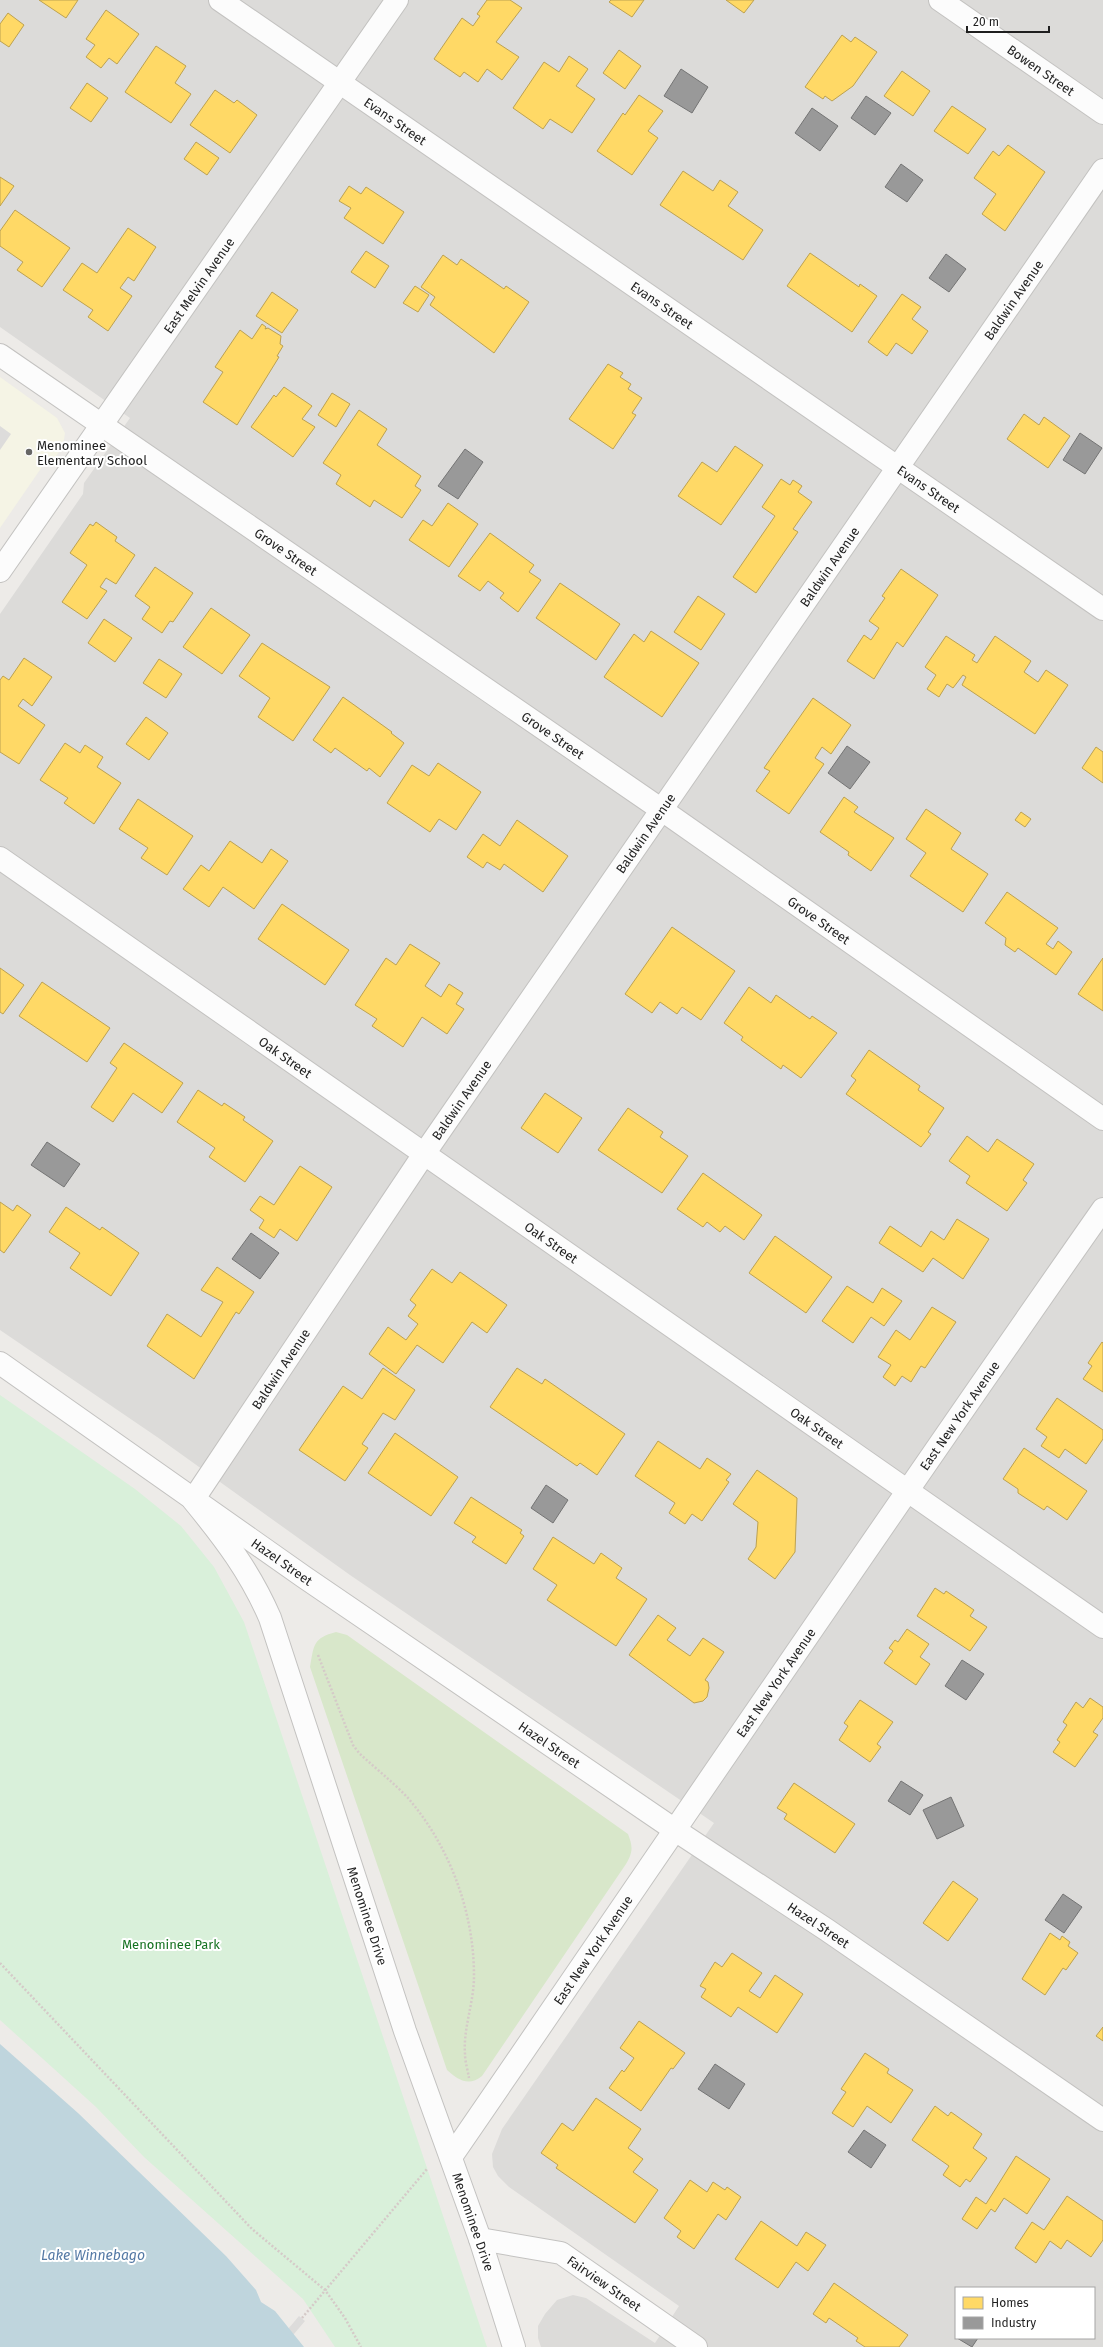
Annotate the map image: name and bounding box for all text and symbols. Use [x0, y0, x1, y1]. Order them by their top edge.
scale bar [967, 8, 1049, 34]
text: 20 m [973, 15, 999, 29]
street label: Bowen Street [1005, 42, 1078, 99]
street label: Evans Street [361, 94, 430, 148]
street label: East Melvin Avenue [160, 234, 237, 336]
street label: Baldwin Avenue [981, 257, 1046, 343]
street label: Evans Street [628, 278, 696, 332]
place label: Menominee Elementary School [37, 438, 147, 468]
marker: Menominee Elementary School [24, 447, 34, 457]
street label: Evans Street [895, 462, 963, 516]
street label: Baldwin Avenue [797, 524, 862, 609]
street label: Grove Street [252, 525, 320, 578]
street label: Grove Street [519, 708, 587, 762]
street label: Baldwin Avenue [613, 790, 678, 876]
street label: Grove Street [785, 893, 853, 947]
street label: Oak Street [256, 1033, 315, 1081]
street label: Baldwin Avenue [429, 1057, 494, 1143]
street label: Oak Street [522, 1219, 581, 1266]
street label: Baldwin Avenue [248, 1326, 313, 1412]
street label: East New York Avenue [916, 1358, 1002, 1473]
street label: Oak Street [788, 1404, 847, 1452]
street label: Hazel Street [249, 1535, 316, 1588]
street label: East New York Avenue [733, 1625, 818, 1740]
street label: Hazel Street [516, 1718, 583, 1771]
street label: Menominee Drive [344, 1865, 390, 1967]
street label: East New York Avenue [550, 1892, 635, 2007]
street label: Hazel Street [785, 1899, 853, 1951]
park label: Menominee Park [122, 1937, 220, 1952]
street label: Menominee Drive [449, 2171, 497, 2273]
water label: Lake Winnebago [41, 2247, 145, 2264]
street label: Fairview Street [564, 2252, 644, 2314]
legend [955, 2287, 1095, 2339]
text: Homes [991, 2296, 1029, 2310]
text: Industry [991, 2316, 1036, 2330]

